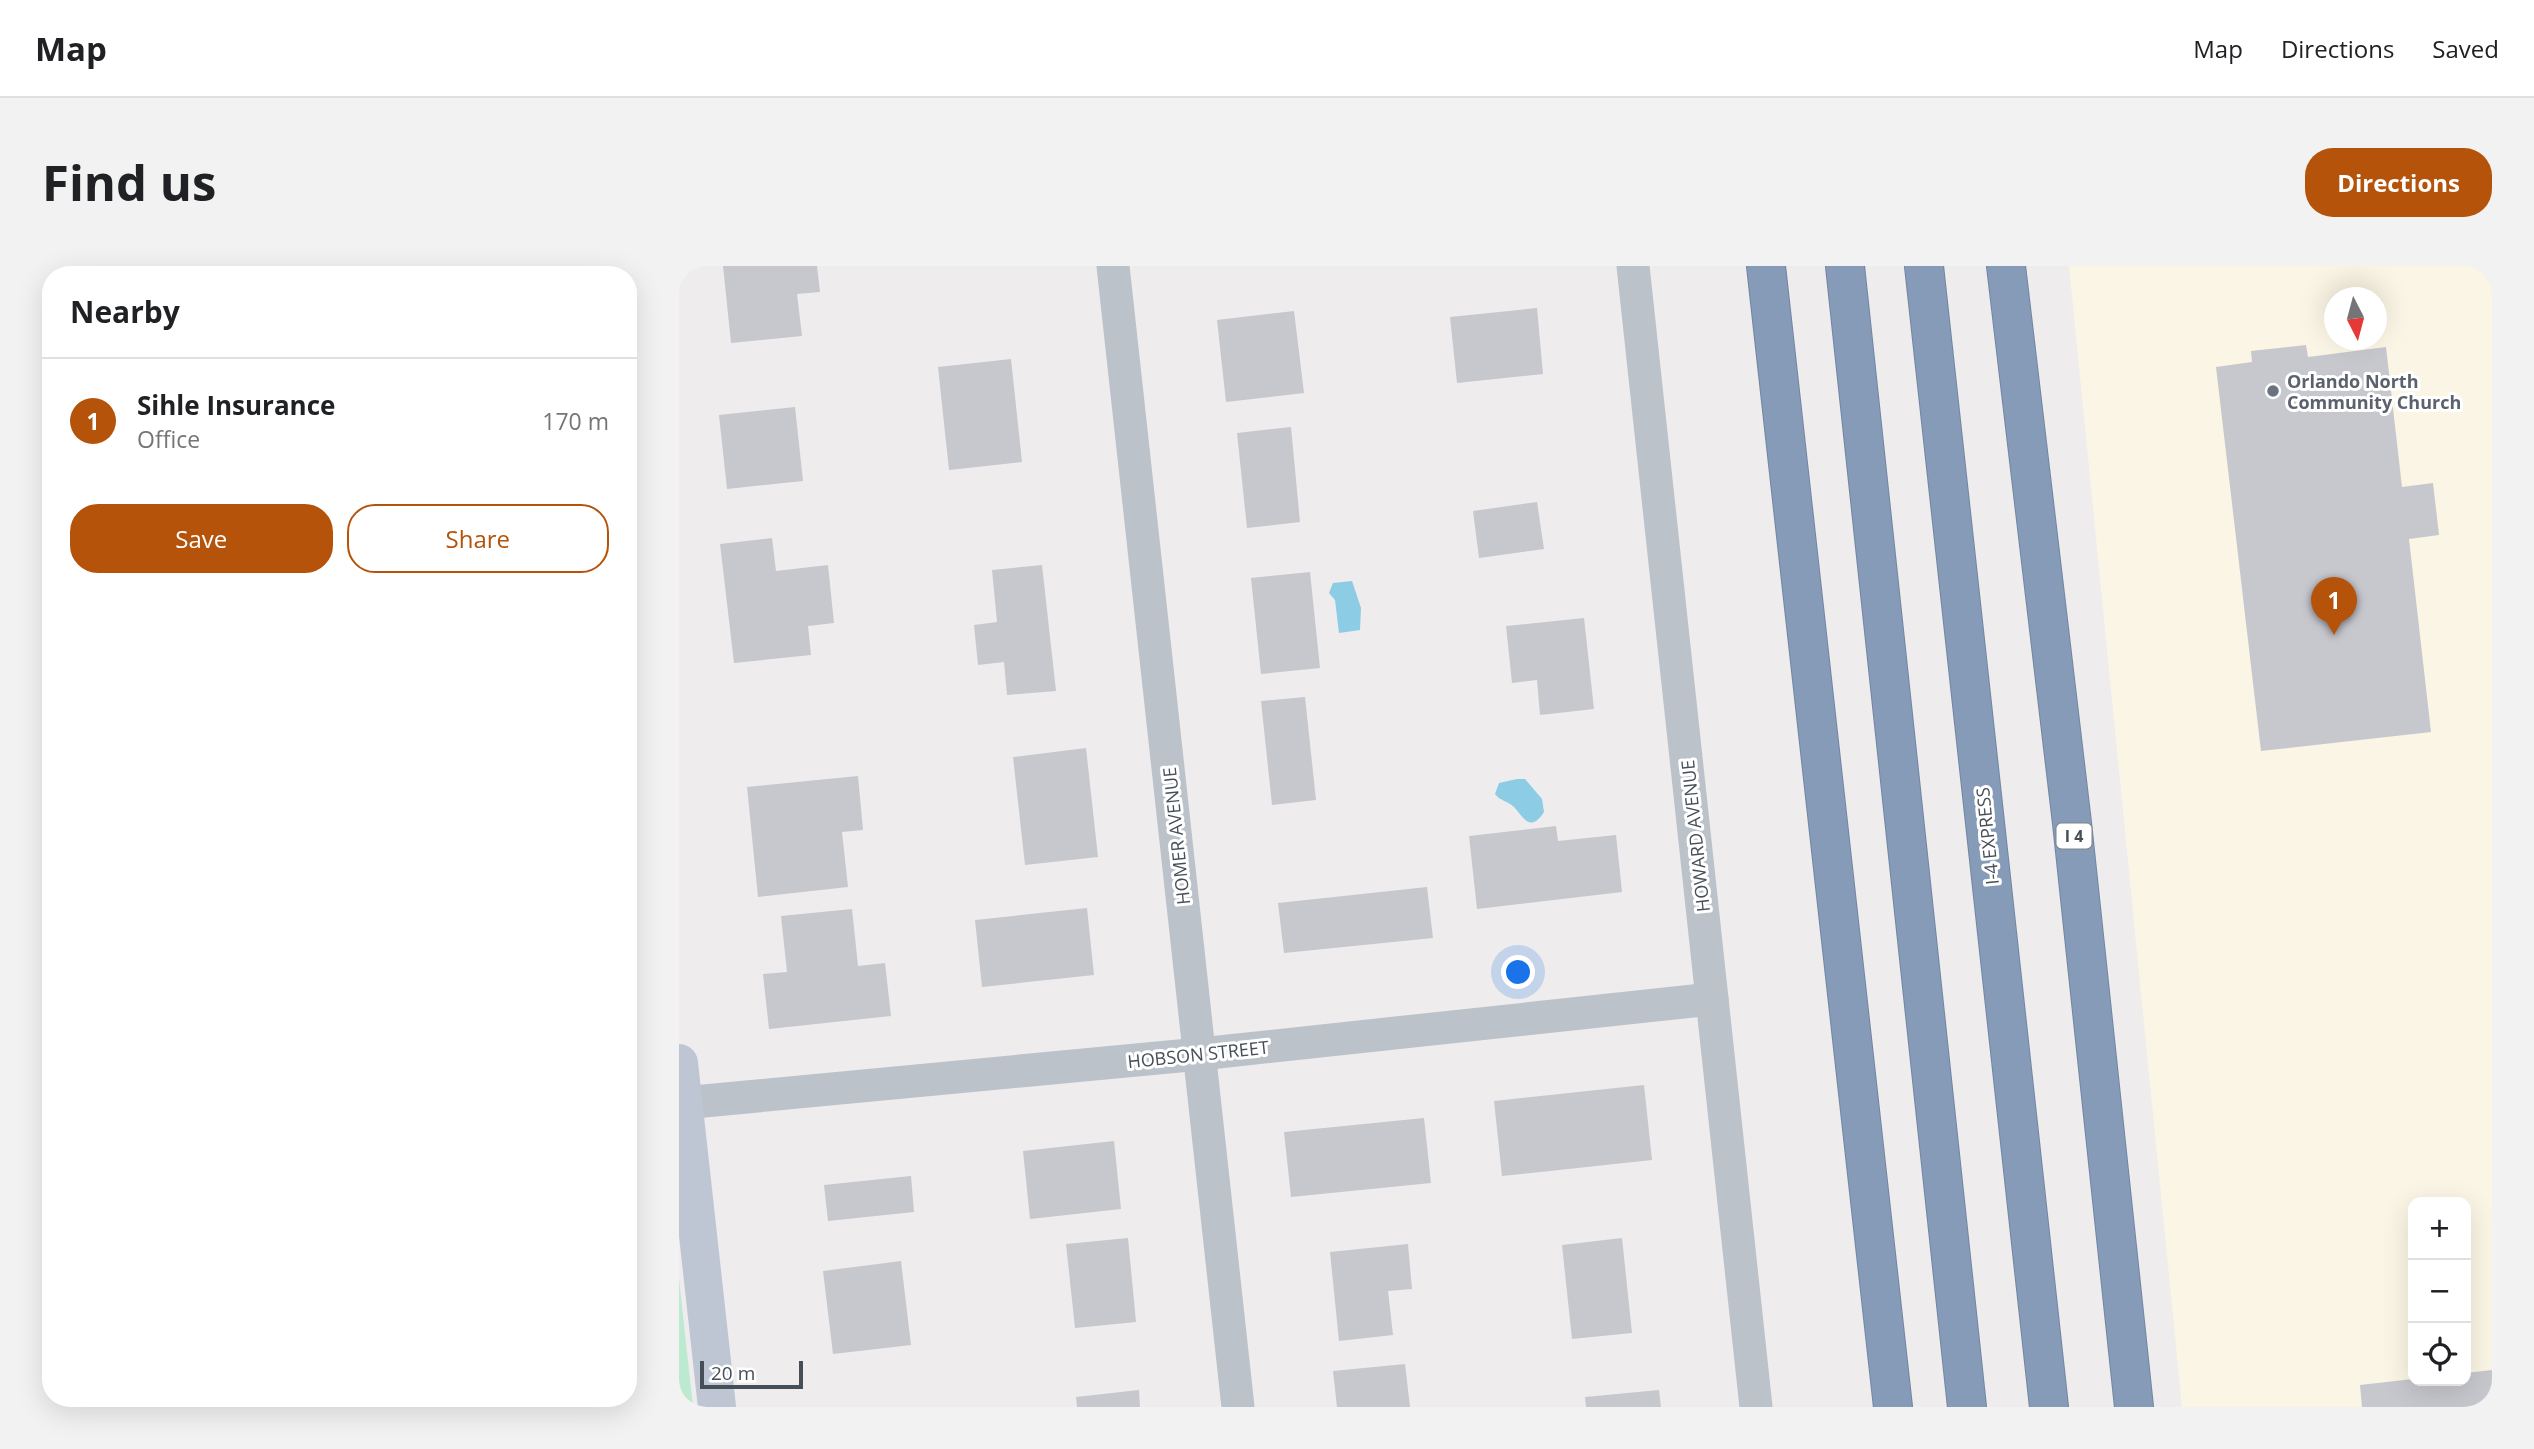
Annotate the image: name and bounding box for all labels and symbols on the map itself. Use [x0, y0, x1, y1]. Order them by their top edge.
north arrow [2324, 287, 2387, 350]
place label: Orlando North Community Church [2287, 369, 2461, 414]
marker: Orlando North Community Church [2265, 383, 2281, 399]
pin: 1 [2311, 577, 2357, 635]
street label: HOWARD AVENUE [1675, 759, 1715, 913]
street label: HOMER AVENUE [1157, 766, 1195, 906]
street label: I-4 EXPRESS [1970, 786, 2004, 886]
road number: I 4 [2057, 824, 2091, 848]
your location [1501, 955, 1535, 989]
street label: HOBSON STREET [1126, 1035, 1270, 1073]
scale bar [700, 1358, 803, 1390]

